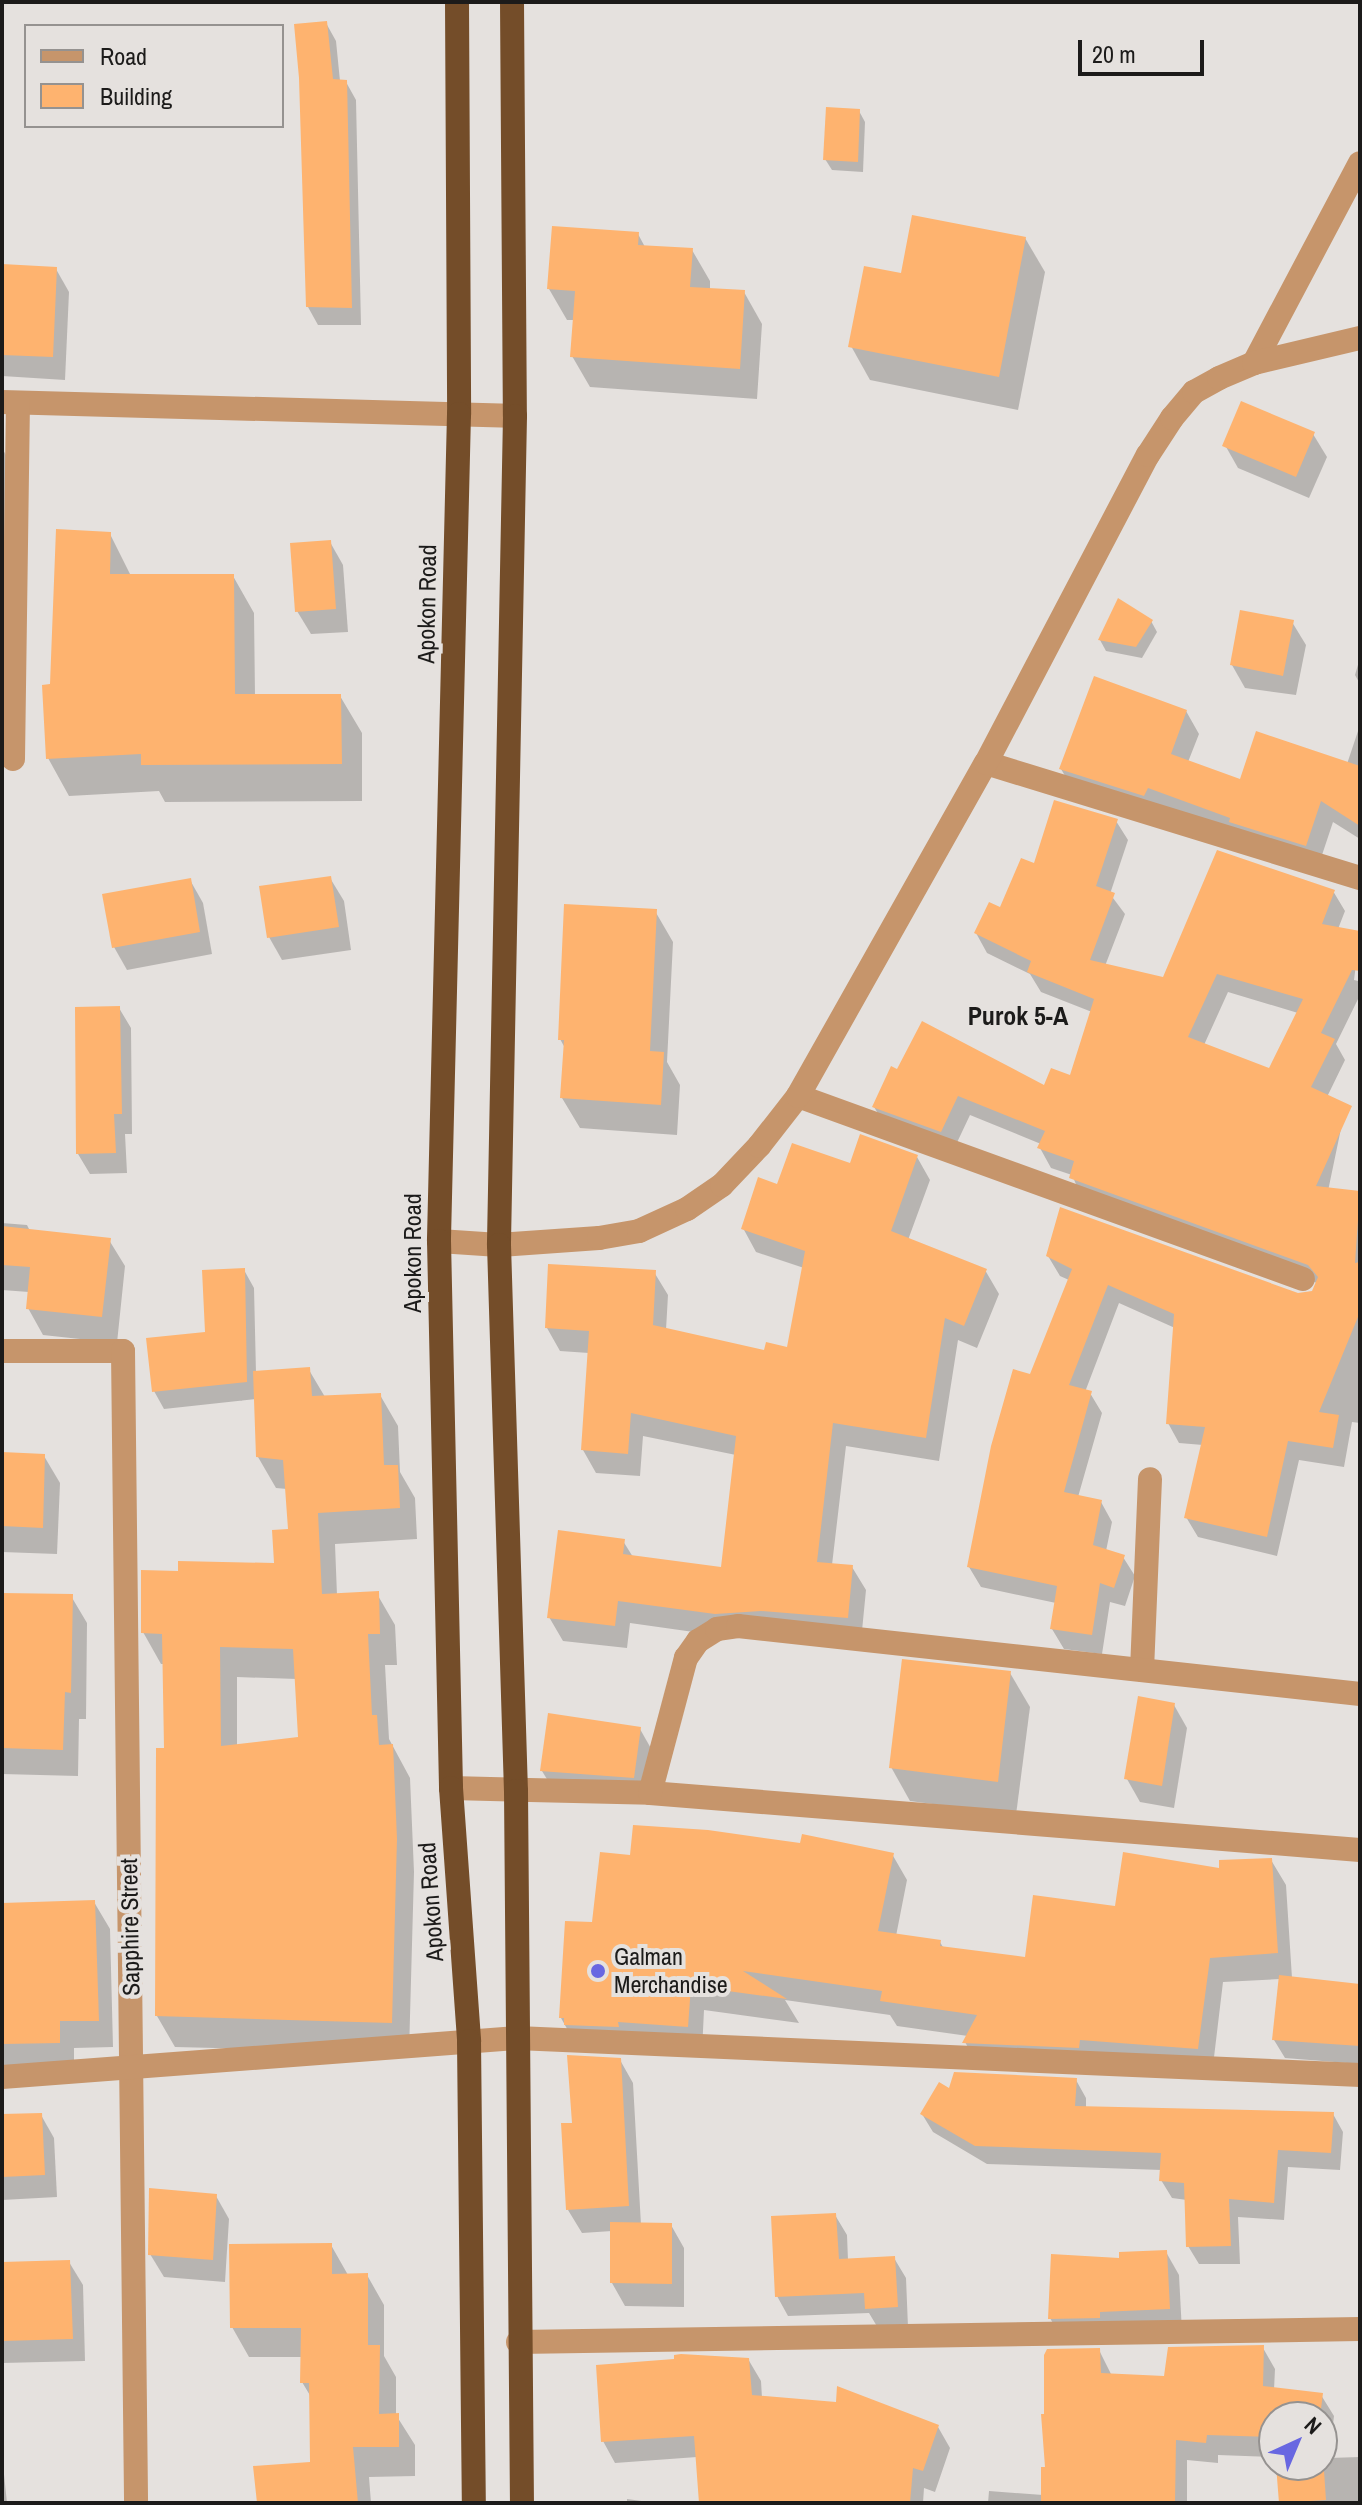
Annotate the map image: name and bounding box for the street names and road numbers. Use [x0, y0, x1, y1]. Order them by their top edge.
street label: Apokon Road [412, 544, 442, 664]
street label: Apokon Road [399, 1193, 427, 1313]
street label: Apokon Road [412, 1842, 450, 1962]
street label: Sapphire Street [114, 1858, 146, 1996]

